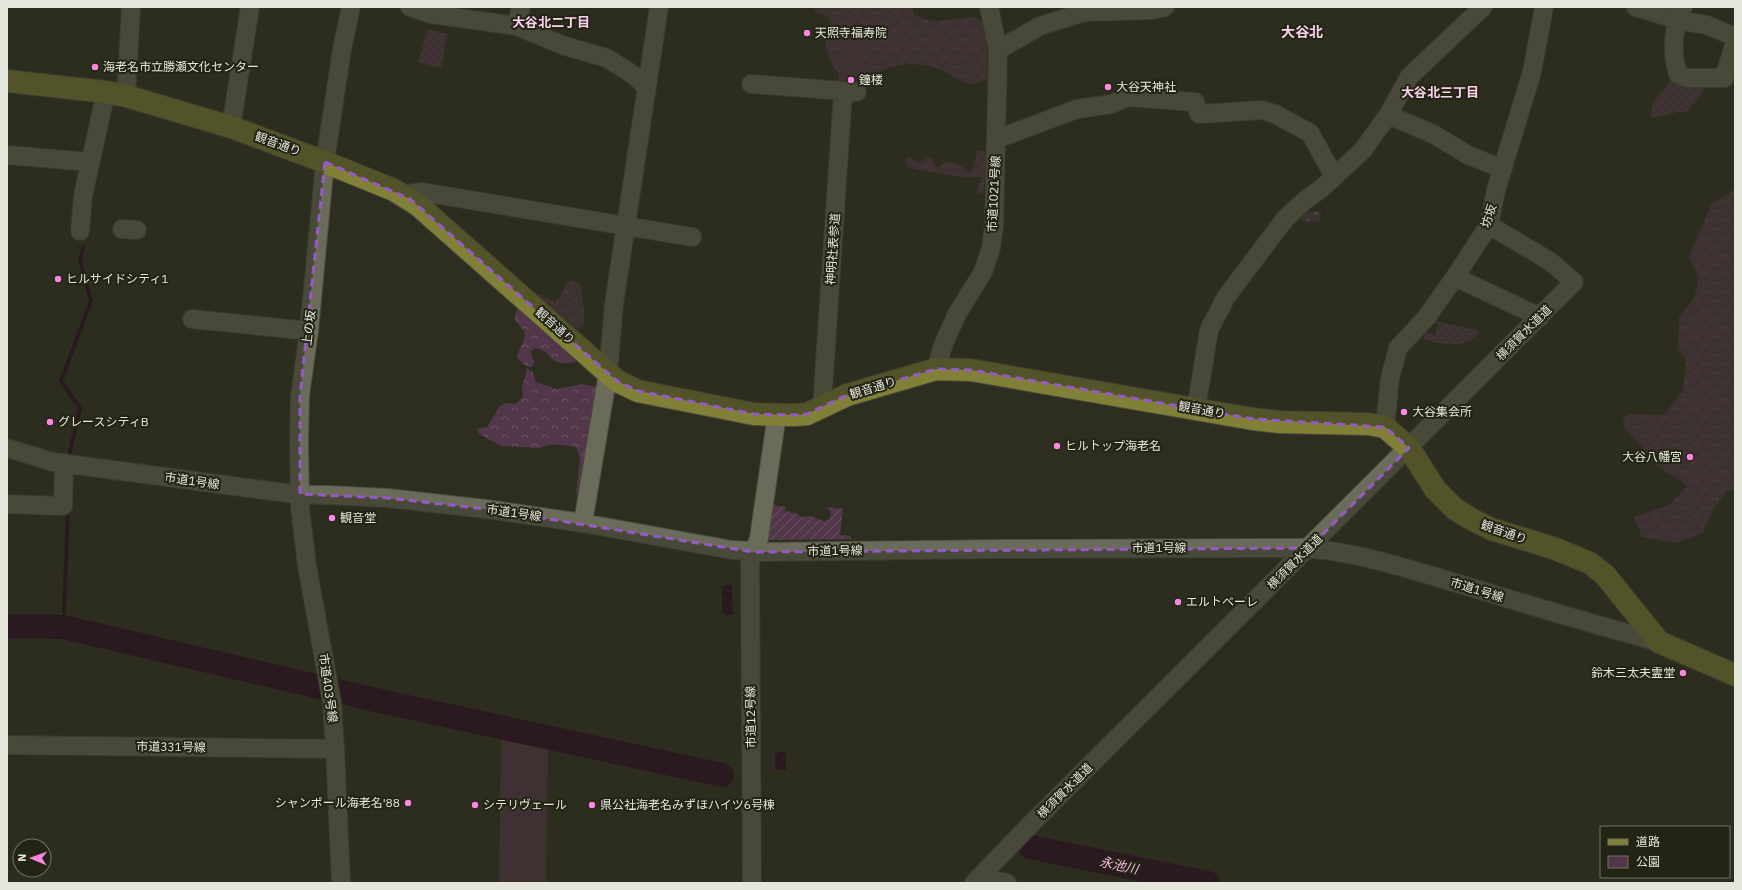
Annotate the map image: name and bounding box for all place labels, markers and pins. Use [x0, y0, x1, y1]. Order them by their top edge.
place label: 天照寺福寿院 [815, 25, 887, 40]
marker: 天照寺福寿院 [802, 28, 812, 38]
place label: 海老名市立勝瀬文化センター [103, 59, 259, 74]
marker: 海老名市立勝瀬文化センター [90, 62, 100, 72]
place label: 鐘楼 [859, 72, 883, 87]
marker: 鐘楼 [846, 75, 856, 85]
place label: 大谷天神社 [1116, 79, 1176, 94]
marker: 大谷天神社 [1103, 82, 1113, 92]
place label: ヒルサイドシティ1 [66, 271, 168, 286]
marker: ヒルサイドシティ1 [53, 274, 63, 284]
place label: 大谷集会所 [1412, 404, 1472, 419]
marker: 大谷集会所 [1399, 407, 1409, 417]
place label: グレースシティB [58, 414, 149, 429]
marker: グレースシティB [45, 417, 55, 427]
place label: ヒルトップ海老名 [1065, 438, 1161, 453]
marker: ヒルトップ海老名 [1052, 441, 1062, 451]
place label: 大谷八幡宮 [1622, 449, 1682, 464]
marker: 大谷八幡宮 [1685, 452, 1695, 462]
place label: 観音堂 [340, 510, 376, 525]
marker: 観音堂 [327, 513, 337, 523]
place label: エルトベーレ [1186, 594, 1258, 609]
marker: エルトベーレ [1173, 597, 1183, 607]
place label: 鈴木三太夫霊堂 [1591, 665, 1675, 680]
marker: 鈴木三太夫霊堂 [1678, 668, 1688, 678]
place label: シャンポール海老名'88 [275, 795, 400, 810]
place label: シテリヴェール [483, 797, 567, 812]
place label: 県公社海老名みずほハイツ6号棟 [600, 797, 775, 812]
marker: シャンポール海老名'88 [403, 798, 413, 808]
marker: シテリヴェール [470, 800, 480, 810]
marker: 県公社海老名みずほハイツ6号棟 [587, 800, 597, 810]

